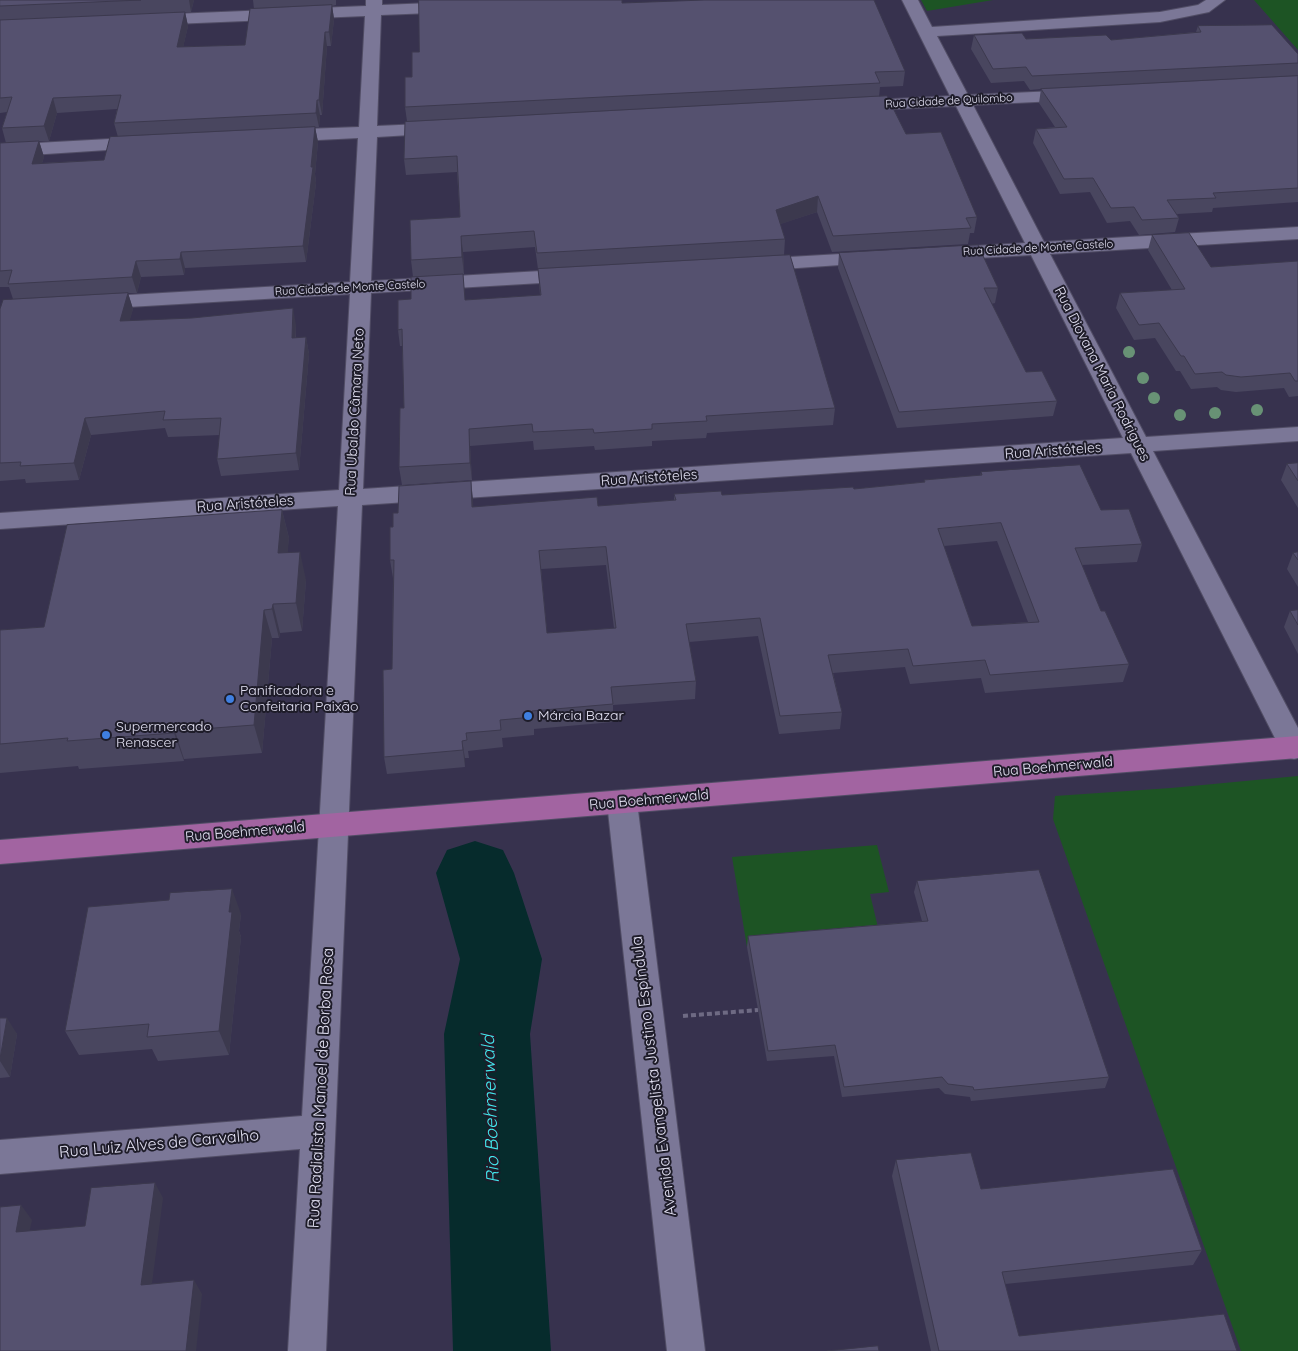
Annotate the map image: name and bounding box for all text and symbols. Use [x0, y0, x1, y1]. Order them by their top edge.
street label: Rua Cidade de Quilombo [885, 91, 1013, 111]
street label: Rua Cidade de Monte Castelo [962, 237, 1114, 259]
street label: Rua Cidade de Monte Castelo [274, 277, 426, 299]
street label: Rua Diovana Maria Rodrigues [1051, 284, 1153, 464]
street label: Rua Ubaldo Câmara Neto [342, 328, 368, 496]
street label: Rua Aristóteles [1004, 439, 1102, 463]
street label: Rua Aristóteles [600, 466, 698, 490]
street label: Rua Aristóteles [196, 492, 294, 516]
place label: Panificadora e Confeitaria Paixão [240, 683, 359, 716]
marker: Panificadora e Confeitaria Paixão [224, 693, 236, 705]
place label: Márcia Bazar [538, 708, 624, 724]
marker: Márcia Bazar [522, 710, 534, 722]
place label: Supermercado Renascer [116, 719, 212, 752]
marker: Supermercado Renascer [100, 729, 112, 741]
street label: Rua Boehmerwald [992, 753, 1114, 781]
street label: Rua Boehmerwald [588, 786, 710, 814]
street label: Rua Boehmerwald [184, 818, 306, 846]
street label: Avenida Evangelista Justino Espíndula [627, 935, 681, 1217]
street label: Rua Radialista Manoel de Borba Rosa [304, 947, 338, 1229]
water label: Rio Boehmerwald [478, 1034, 504, 1184]
street label: Rua Luiz Alves de Carvalho [58, 1126, 260, 1162]

